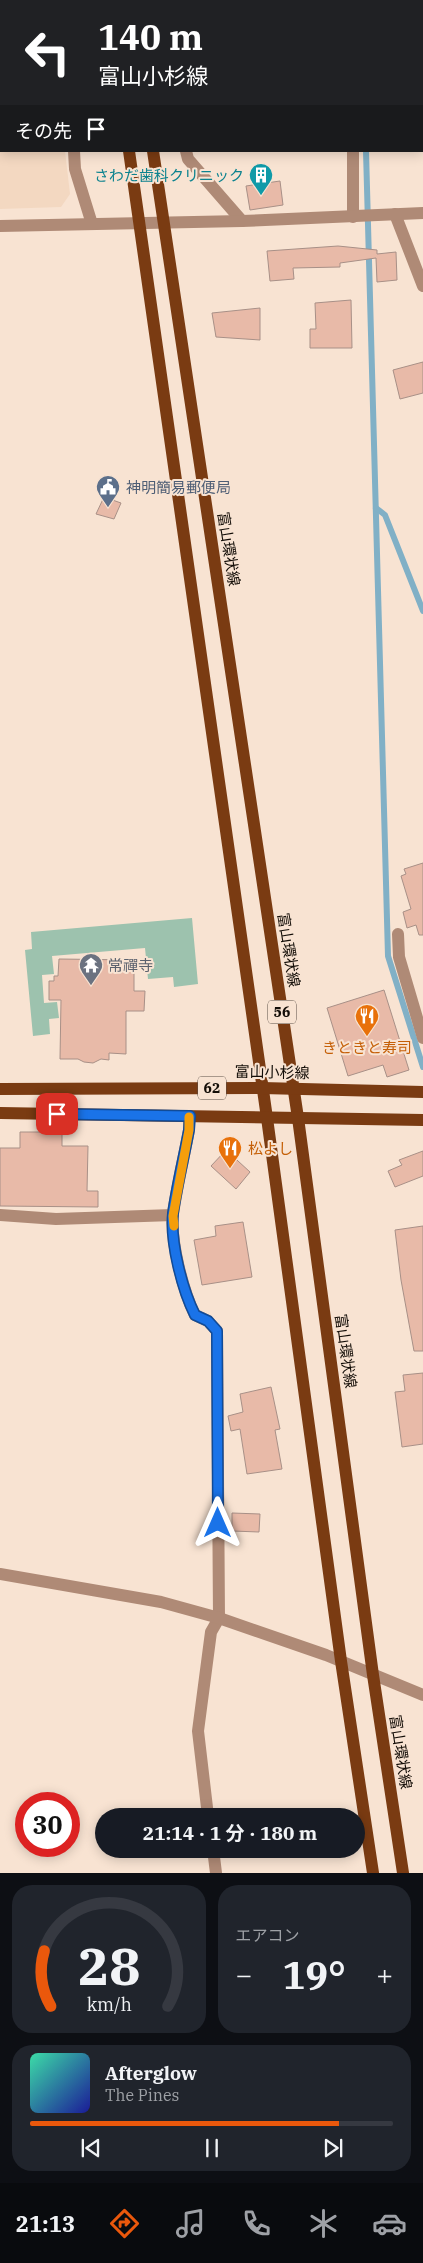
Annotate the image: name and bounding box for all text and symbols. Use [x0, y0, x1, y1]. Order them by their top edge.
text: 140 m [98, 14, 203, 60]
icon: left [15, 20, 80, 85]
text: 富山小杉線 [98, 61, 208, 90]
icon: arrive [82, 115, 110, 143]
text: その先 [15, 119, 72, 143]
building icon: さわだ歯科クリニック [248, 162, 274, 196]
place label: さわだ歯科クリニック [94, 166, 244, 185]
public building icon: 神明簡易郵便局 [95, 474, 121, 508]
place label: 神明簡易郵便局 [126, 478, 231, 497]
street label: 富山環状線 [214, 510, 244, 588]
street label: 富山環状線 [274, 911, 304, 989]
temple icon: 常禪寺 [78, 952, 104, 986]
place label: 常禪寺 [108, 956, 153, 975]
road number: 56 [268, 1000, 296, 1024]
restaurant icon: きときと寿司 [354, 1003, 380, 1037]
place label: きときと寿司 [322, 1038, 412, 1057]
street label: 富山小杉線 [234, 1062, 310, 1082]
road number: 62 [198, 1076, 226, 1100]
pin [36, 1093, 78, 1135]
icon: arrive [43, 1100, 71, 1128]
restaurant icon: 松よし [217, 1135, 243, 1169]
place label: 松よし [248, 1139, 293, 1158]
street label: 富山環状線 [331, 1313, 361, 1389]
position arrow [191, 1496, 243, 1548]
street label: 富山環状線 [386, 1713, 416, 1791]
speed limit sign: 30 [15, 1792, 80, 1857]
text: 21:14 · 1 分 · 180 m [143, 1821, 317, 1845]
text: エアコン [236, 1925, 300, 1945]
text: 28 [78, 1932, 140, 1999]
text: 19° [283, 1950, 346, 1999]
text: − [236, 1956, 252, 1993]
text: + [376, 1956, 393, 1993]
text: km/h [86, 1993, 131, 2016]
text: Afterglow [105, 2061, 197, 2085]
text: The Pines [105, 2085, 179, 2105]
icon: previous [77, 2134, 105, 2162]
icon: pause [198, 2134, 226, 2162]
icon: next [319, 2134, 347, 2162]
icon: directions [107, 2206, 142, 2241]
icon: music [173, 2206, 208, 2241]
icon: phone [239, 2206, 274, 2241]
icon: climate [306, 2206, 341, 2241]
icon: car [372, 2206, 407, 2241]
text: 21:13 [16, 2209, 75, 2238]

